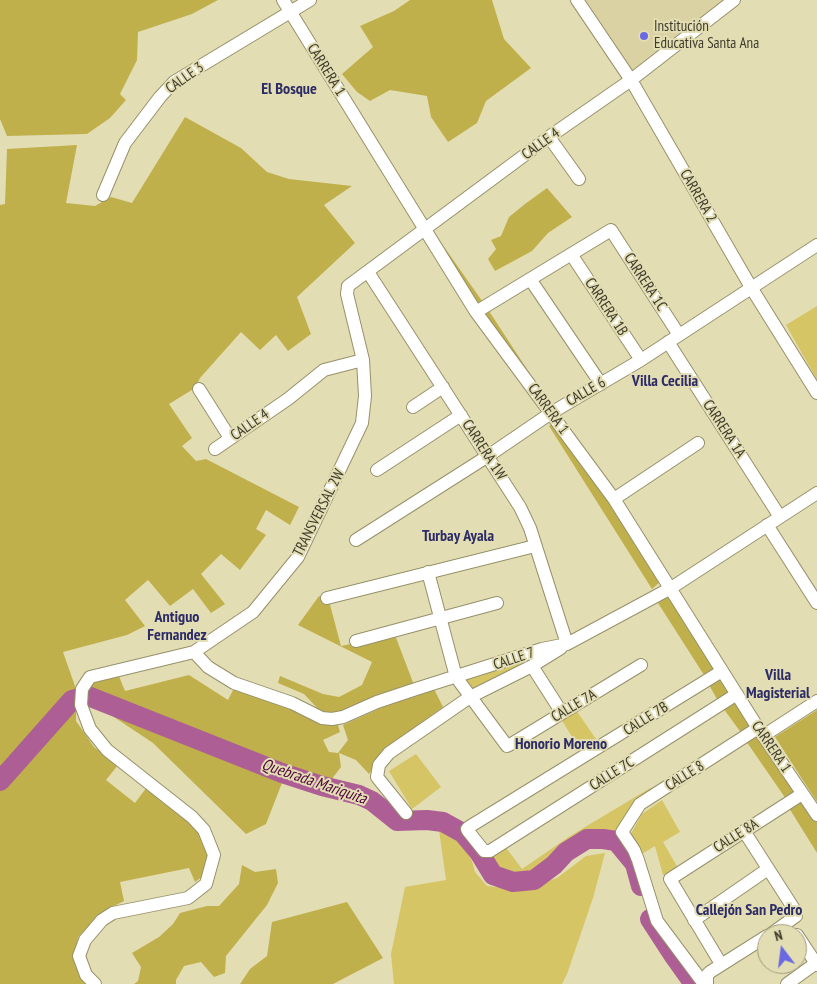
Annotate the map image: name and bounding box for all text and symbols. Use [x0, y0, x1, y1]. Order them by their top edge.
place label: Institución Educativa Santa Ana [654, 18, 759, 53]
marker: Institución Educativa Santa Ana [638, 30, 650, 42]
street label: CARRERA 1 [303, 41, 349, 99]
street label: CALLE 3 [162, 58, 208, 98]
district label: El Bosque [261, 79, 317, 99]
street label: CALLE 4 [519, 124, 563, 164]
street label: CARRERA 2 [676, 166, 720, 226]
street label: CARRERA 1C [620, 250, 670, 314]
street label: CARRERA 1B [581, 275, 631, 339]
district label: Villa Cecilia [632, 371, 698, 391]
street label: CALLE 6 [563, 374, 609, 410]
street label: CARRERA 1 [524, 380, 572, 438]
street label: CARRERA 1A [699, 397, 749, 461]
street label: CALLE 4 [227, 405, 273, 445]
street label: CARRERA 1W [458, 416, 510, 484]
street label: TRANSVERSAL 2W [289, 466, 349, 560]
district label: Turbay Ayala [422, 526, 494, 546]
district label: Antiguo Fernandez [147, 607, 207, 645]
street label: CALLE 7 [491, 644, 537, 674]
district label: Villa Magisterial [746, 665, 810, 703]
street label: CALLE 7A [548, 686, 600, 726]
street label: CALLE 7B [620, 698, 672, 740]
street label: CARRERA 1 [747, 718, 795, 776]
district label: Honorio Moreno [515, 734, 607, 754]
street label: CALLE 7C [586, 753, 638, 795]
water label: Quebrada Mariquita [259, 755, 369, 809]
street label: CALLE 8 [662, 757, 708, 795]
street label: CALLE 8A [710, 815, 762, 857]
district label: Callejón San Pedro [696, 900, 802, 920]
north arrow [757, 924, 807, 974]
text: N [772, 926, 784, 945]

